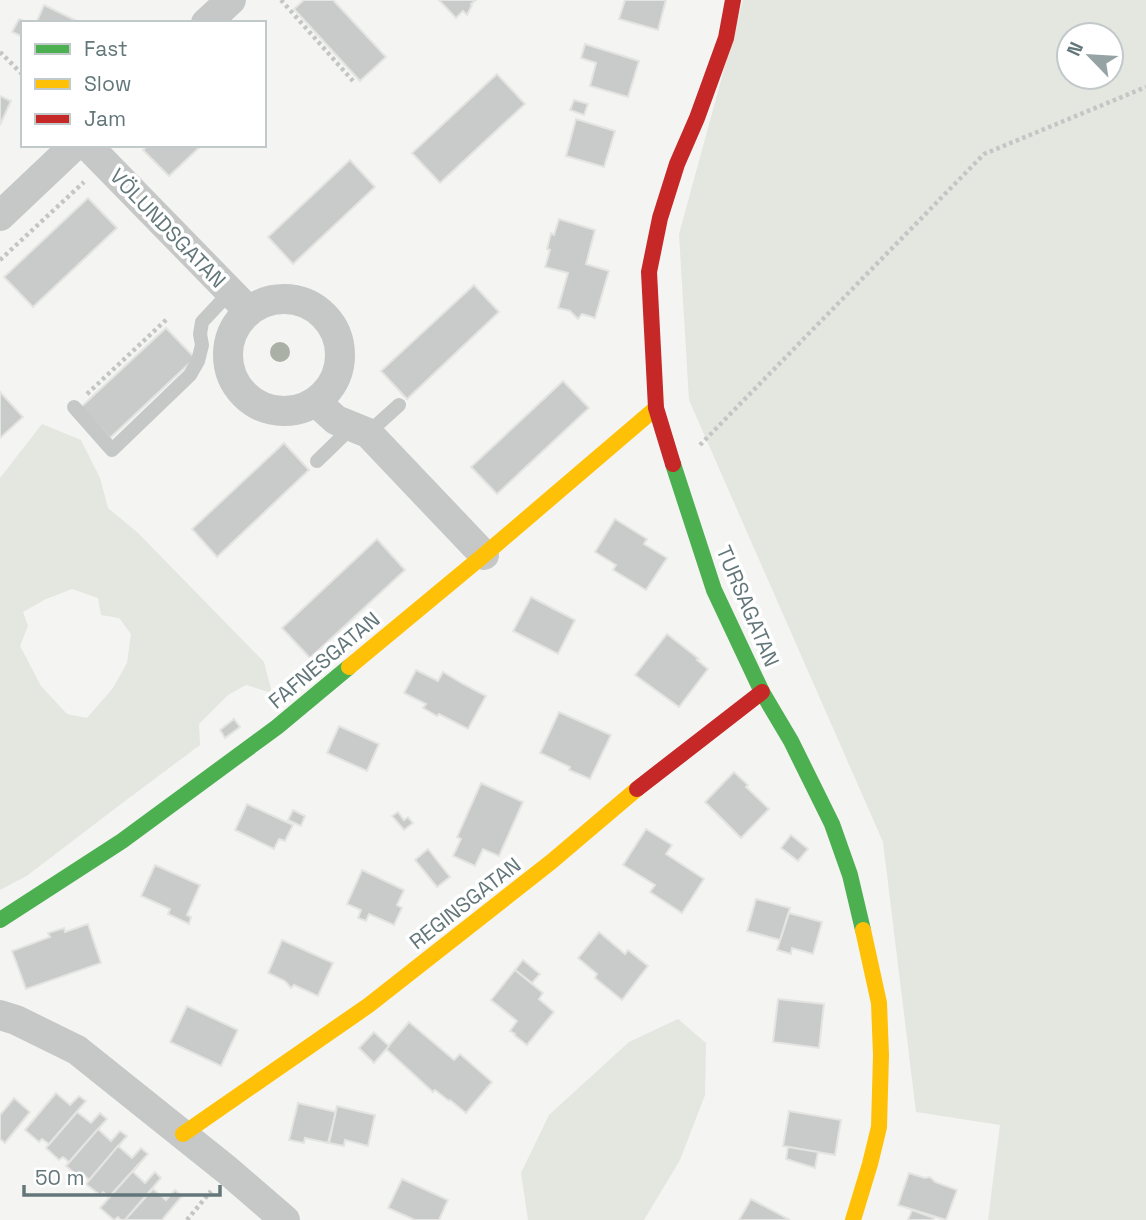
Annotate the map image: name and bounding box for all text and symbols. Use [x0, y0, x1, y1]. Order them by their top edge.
legend [21, 21, 266, 147]
north arrow [1055, 21, 1125, 91]
text: Fast [84, 35, 128, 62]
text: N [1061, 38, 1089, 60]
text: Slow [84, 70, 132, 97]
text: Jam [84, 105, 126, 132]
street label: VÖLUNDSGATAN [104, 162, 232, 294]
street label: TURSAGATAN [710, 541, 786, 671]
street label: FAFNESGATAN [263, 606, 385, 714]
street label: REGINSGATAN [404, 851, 526, 955]
scale bar [24, 1154, 220, 1198]
text: 50 m [35, 1164, 85, 1191]

